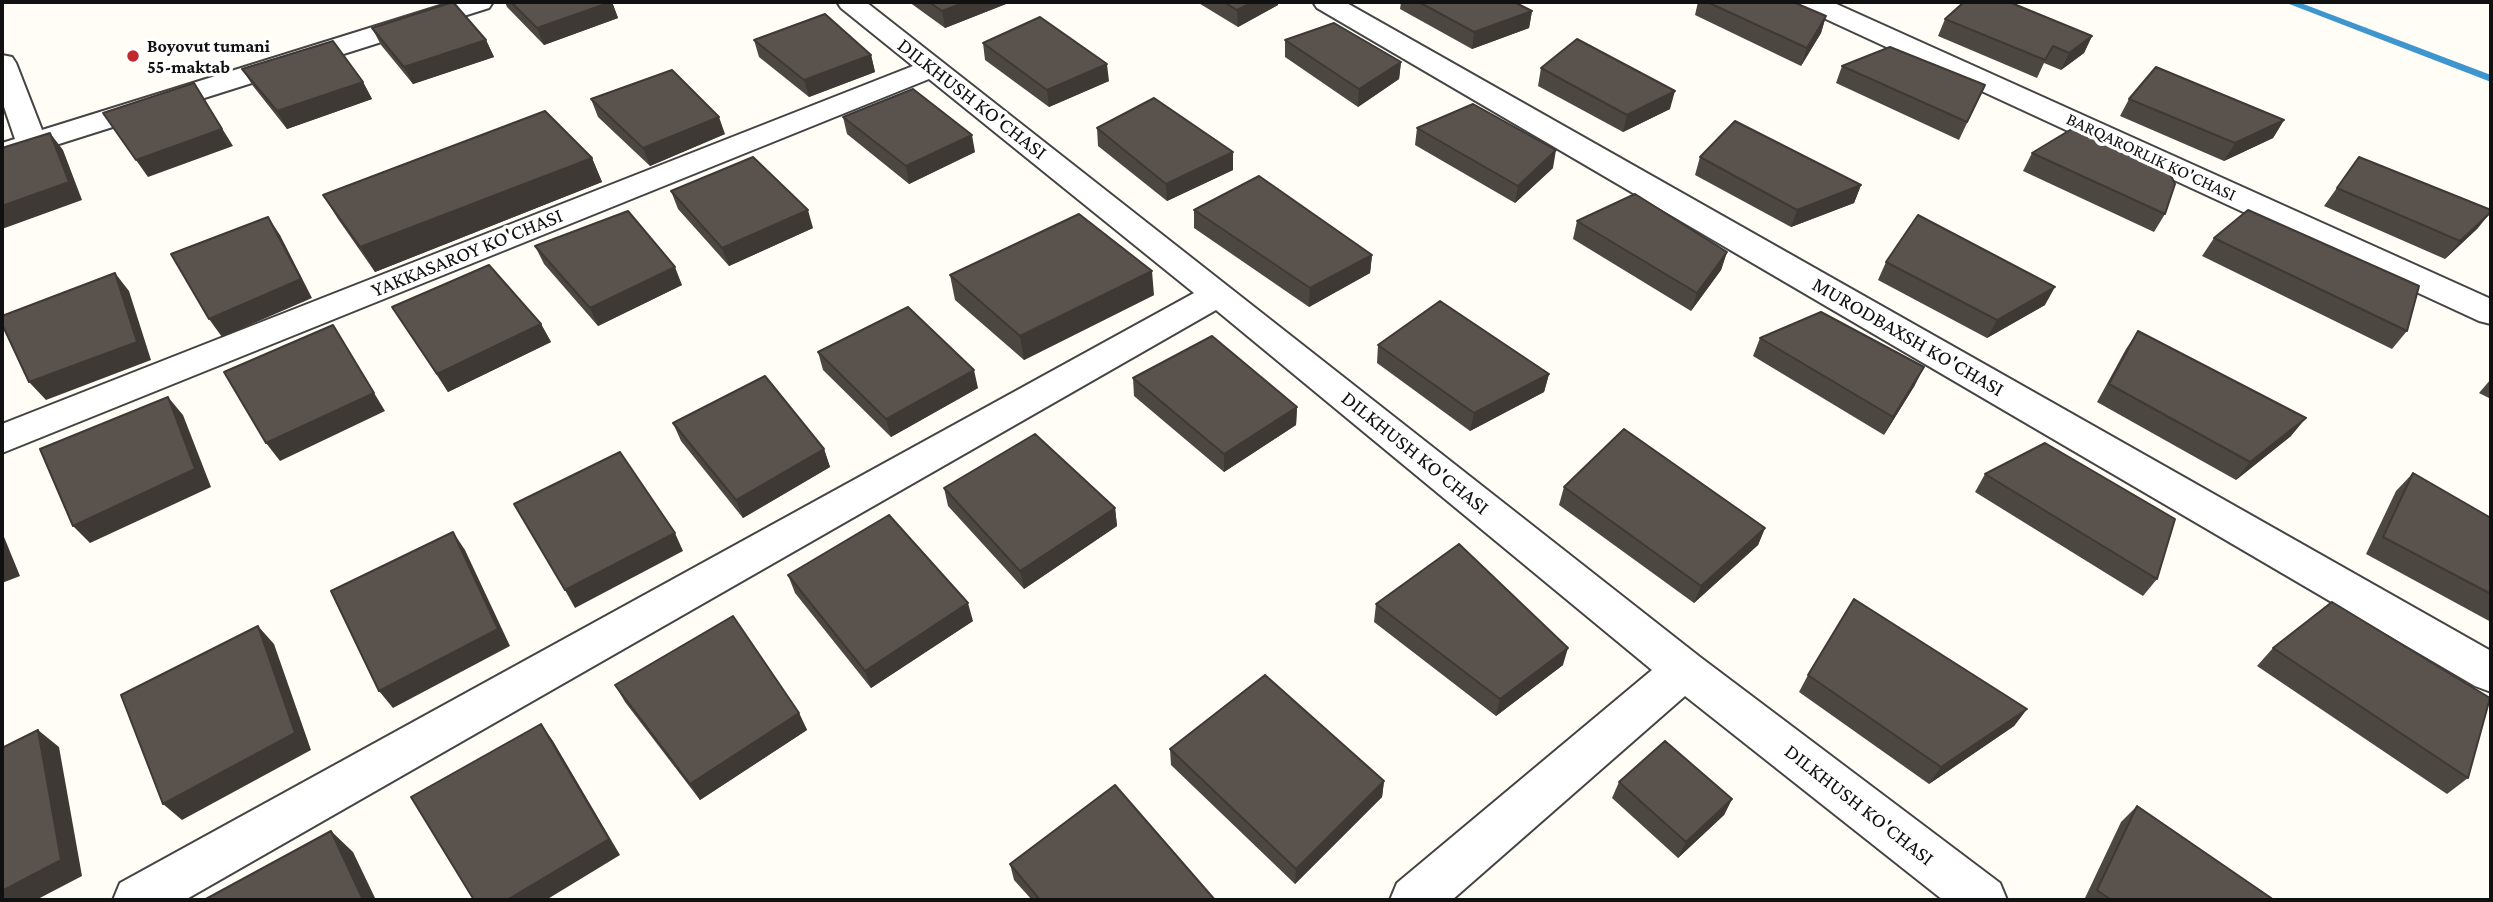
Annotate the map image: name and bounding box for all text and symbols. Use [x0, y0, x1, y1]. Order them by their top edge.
street label: DILKHUSH KO'CHASI [892, 33, 1052, 165]
place label: Boyovut tumani 55-maktab [147, 35, 270, 78]
marker: Boyovut tumani 55-maktab [125, 48, 141, 64]
street label: BARQARORLIK KO'CHASI [2063, 108, 2239, 206]
street label: YAKKASAROY KO'CHASI [368, 203, 566, 303]
street label: MURODBAXSH KO'CHASI [1808, 272, 2008, 402]
street label: DILKHUSH KO'CHASI [1336, 386, 1494, 520]
street label: DILKHUSH KO'CHASI [1779, 739, 1939, 871]

